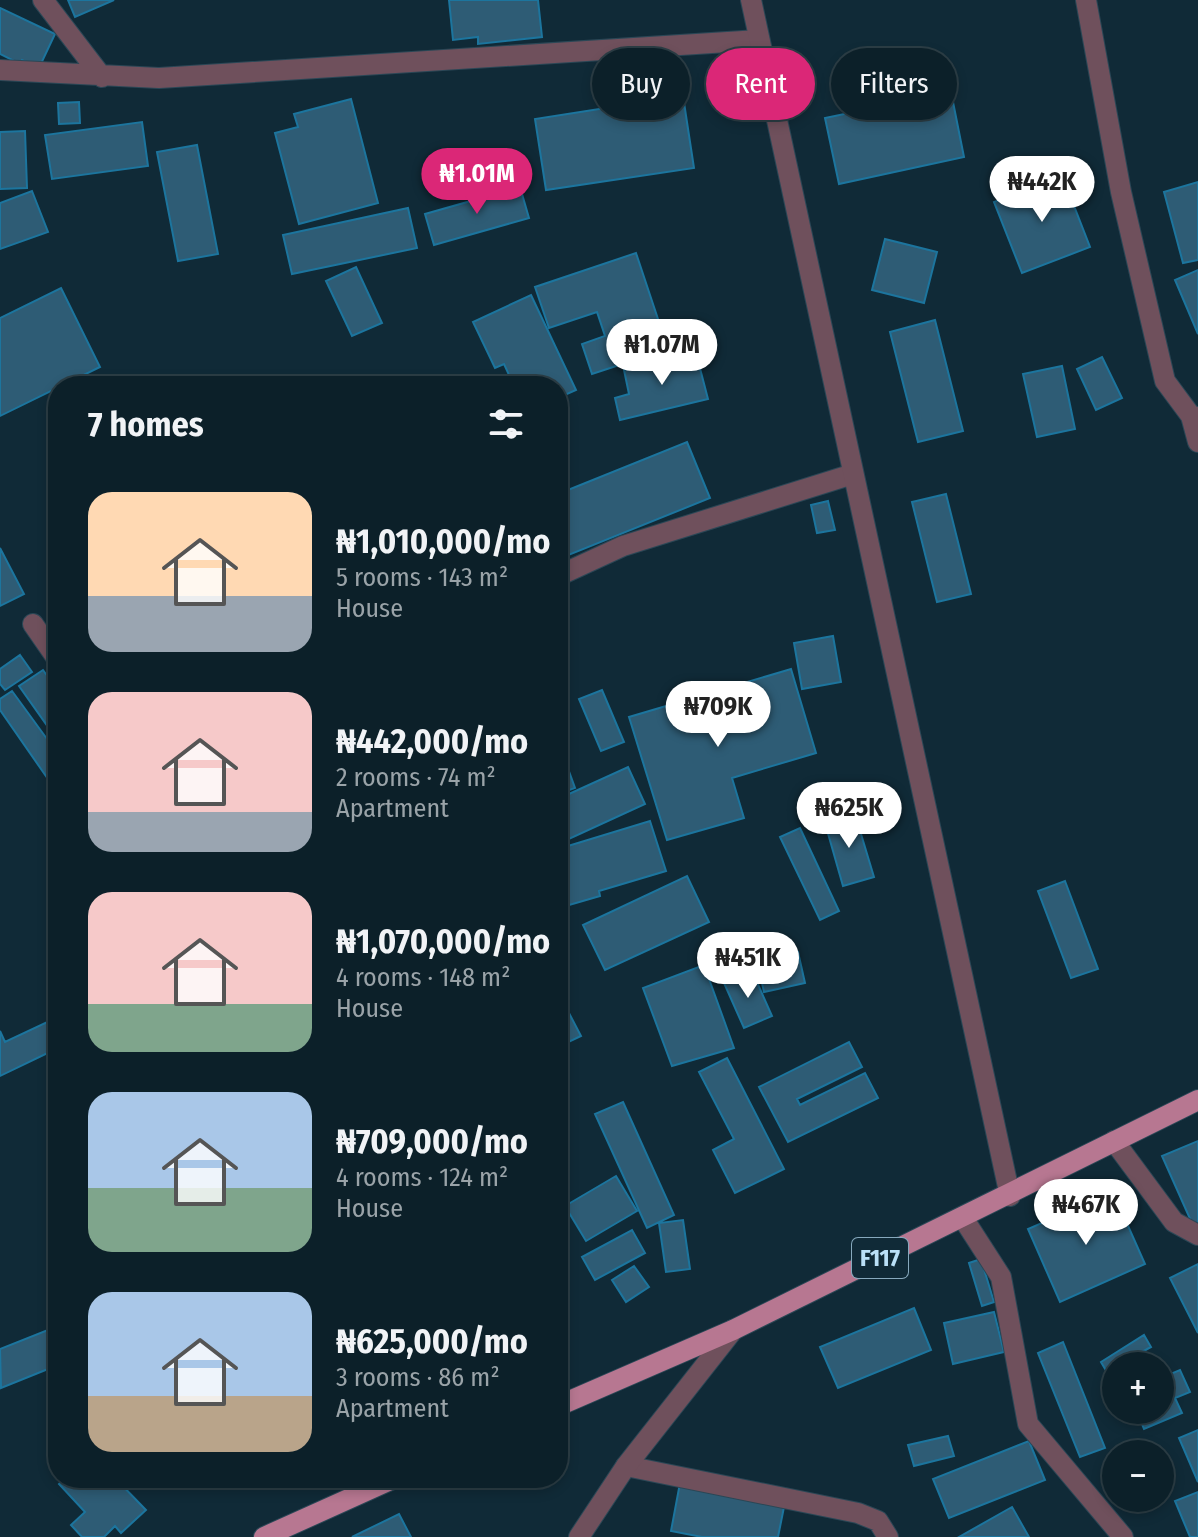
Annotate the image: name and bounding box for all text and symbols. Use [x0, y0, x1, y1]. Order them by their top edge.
chip: Buy [592, 48, 690, 120]
chip: Rent [706, 48, 815, 120]
chip: Filters [831, 48, 957, 120]
pin: ₦1.01M [412, 148, 542, 216]
pin: ₦442K [986, 156, 1098, 224]
text: ₦1.01M [439, 158, 515, 189]
text: ₦442K [1008, 166, 1076, 197]
pin: ₦1.07M [597, 319, 727, 387]
text: ₦1.07M [624, 329, 700, 360]
icon: filters [484, 402, 528, 446]
text: 7 homes [88, 404, 204, 445]
text: ₦1,010,000/mo [336, 521, 550, 562]
icon: home [152, 524, 248, 620]
text: 5 rooms · 143 m² [336, 562, 508, 593]
text: House [336, 593, 403, 624]
pin: ₦709K [662, 681, 774, 749]
text: ₦709K [684, 691, 752, 722]
text: ₦442,000/mo [336, 721, 528, 762]
icon: home [152, 724, 248, 820]
text: 2 rooms · 74 m² [336, 762, 496, 793]
pin: ₦625K [793, 782, 905, 850]
text: ₦625K [815, 792, 883, 823]
text: Apartment [336, 793, 449, 824]
text: ₦1,070,000/mo [336, 921, 550, 962]
icon: home [152, 924, 248, 1020]
pin: ₦451K [692, 932, 804, 1000]
text: ₦451K [715, 942, 781, 973]
text: 4 rooms · 148 m² [336, 962, 510, 993]
text: House [336, 993, 403, 1024]
text: ₦709,000/mo [336, 1121, 528, 1162]
icon: home [152, 1124, 248, 1220]
text: 4 rooms · 124 m² [336, 1162, 508, 1193]
pin: ₦467K [1030, 1179, 1142, 1247]
text: ₦467K [1052, 1189, 1120, 1220]
text: House [336, 1193, 403, 1224]
road number: F117 [852, 1238, 908, 1278]
text: ₦625,000/mo [336, 1321, 528, 1362]
icon: home [152, 1324, 248, 1420]
map controls [1102, 1352, 1174, 1512]
button: + [1102, 1352, 1174, 1424]
text: 3 rooms · 86 m² [336, 1362, 500, 1393]
text: Apartment [336, 1393, 449, 1424]
button: − [1102, 1440, 1174, 1512]

